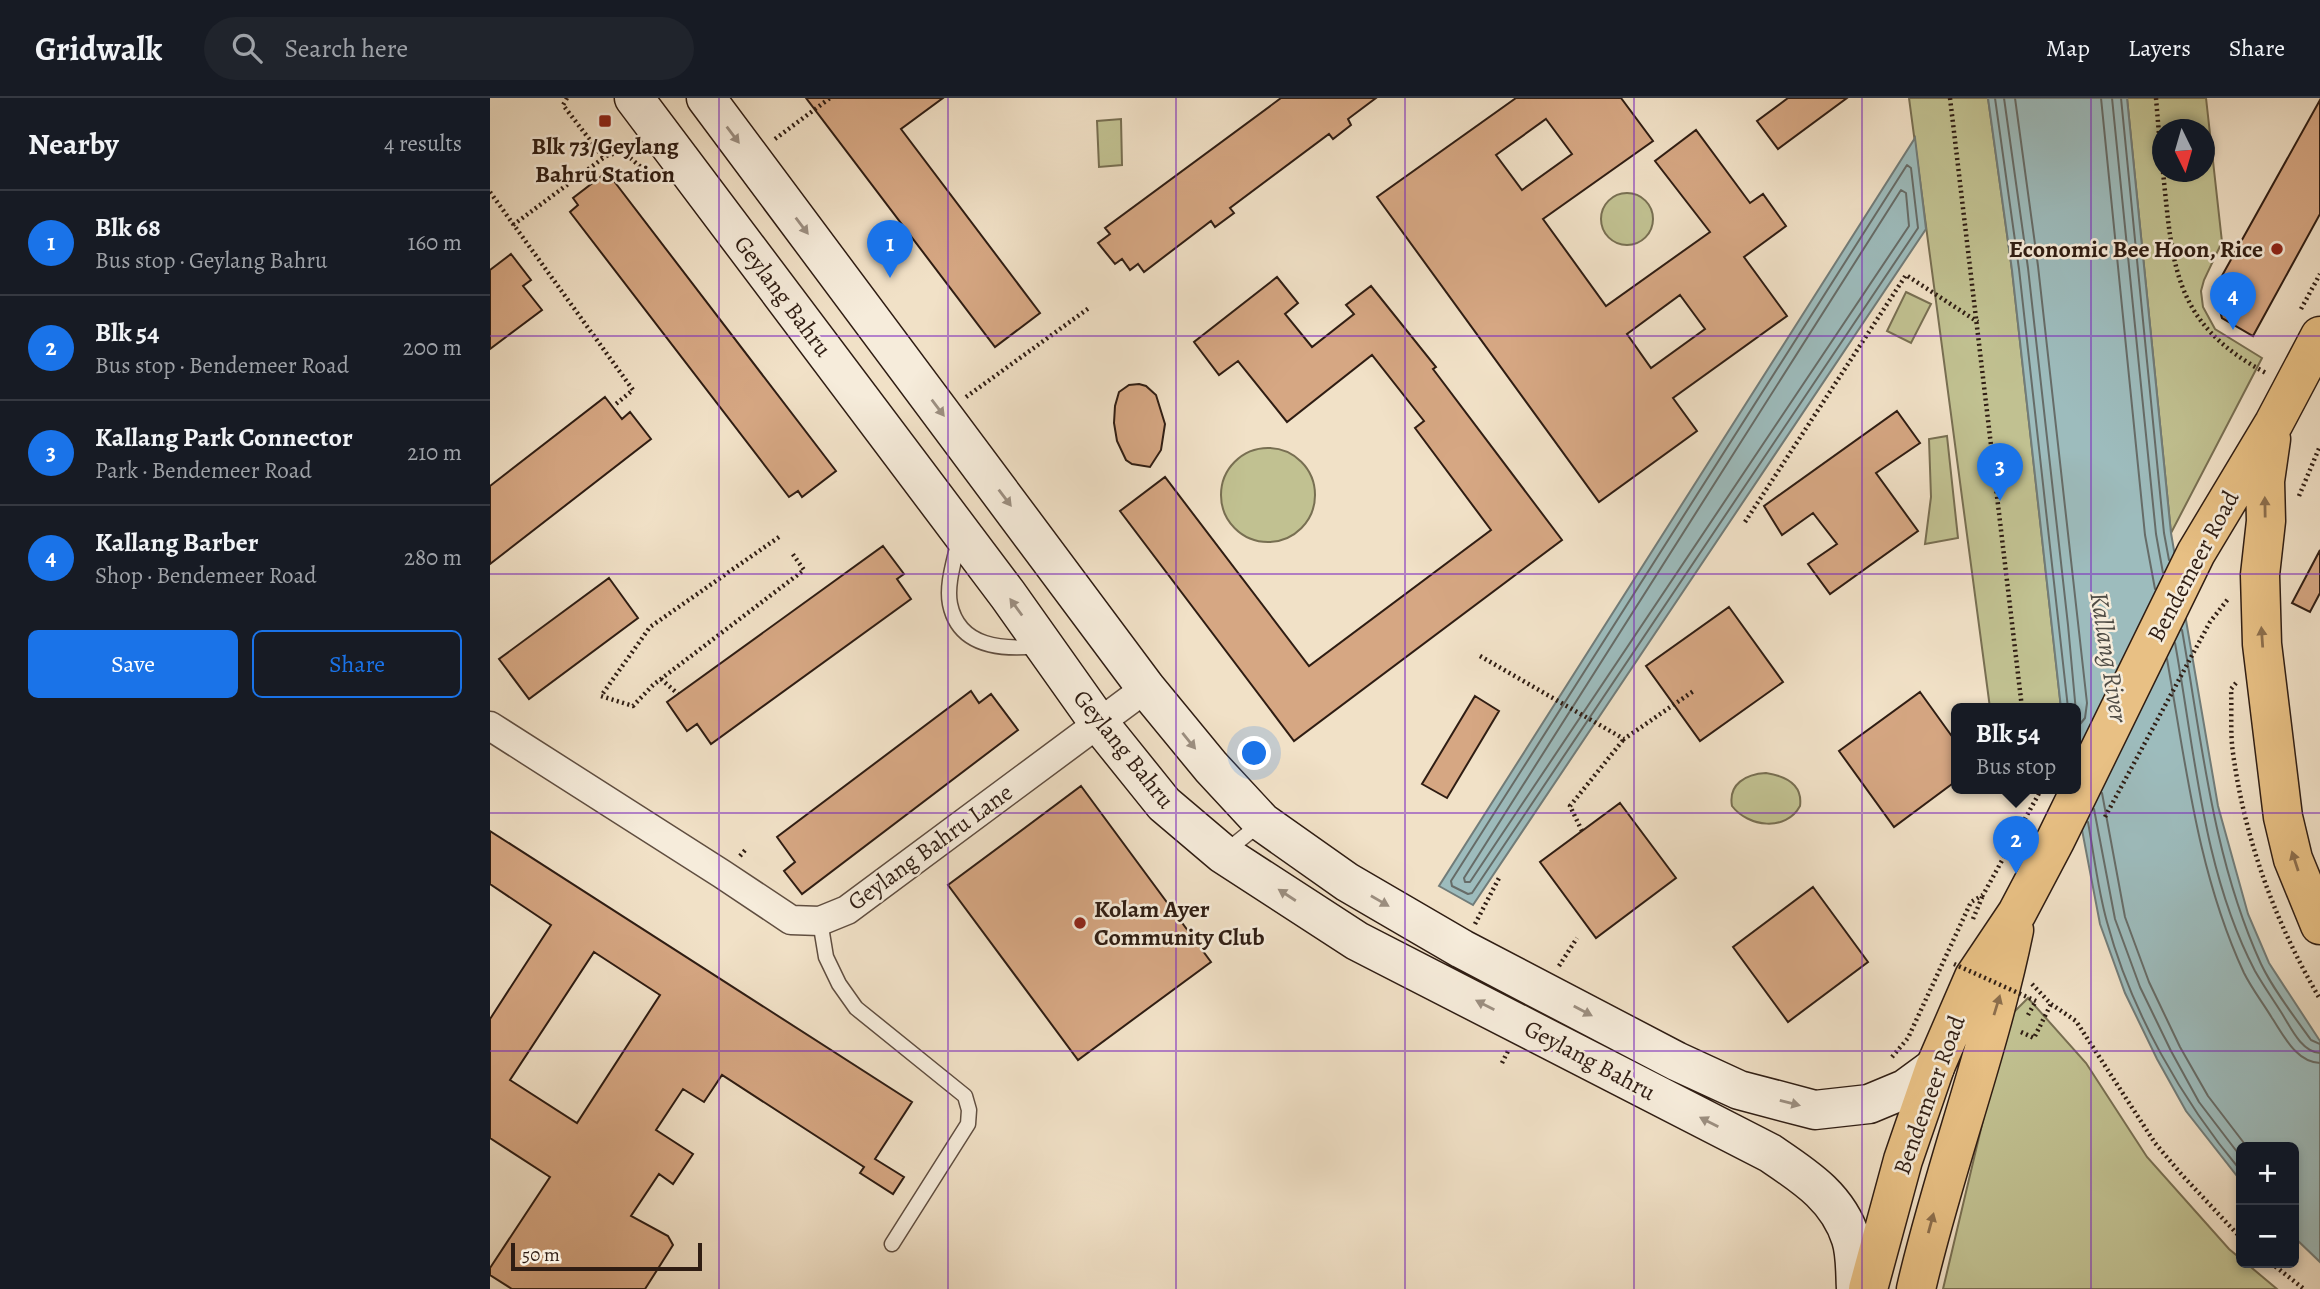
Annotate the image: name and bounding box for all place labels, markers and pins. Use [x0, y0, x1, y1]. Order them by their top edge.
marker: Blk 73/Geylang Bahru Station [597, 113, 613, 129]
place label: Blk 73/Geylang Bahru Station [531, 130, 680, 190]
pin: 1 [867, 220, 913, 278]
place label: Economic Bee Hoon, Rice [2009, 233, 2263, 265]
marker: Economic Bee Hoon, Rice [2269, 241, 2285, 257]
pin: 4 [2210, 272, 2256, 330]
pin: 3 [1977, 443, 2023, 501]
pin: 2 [1993, 816, 2039, 874]
place label: Kolam Ayer Community Club [1094, 893, 1265, 953]
marker: Kolam Ayer Community Club [1072, 915, 1088, 931]

